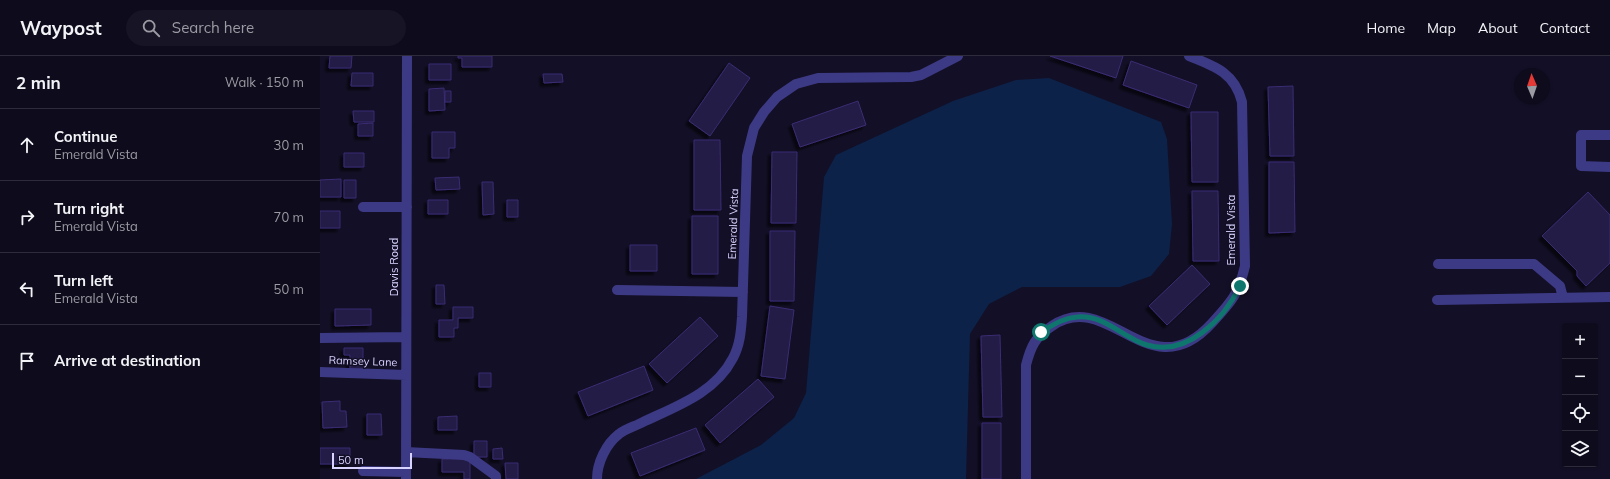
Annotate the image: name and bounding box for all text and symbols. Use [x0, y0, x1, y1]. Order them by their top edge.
search box [126, 10, 406, 46]
text: Waypost [20, 16, 102, 40]
icon: search [140, 17, 162, 39]
text: Search here [172, 18, 254, 37]
text: Home [1366, 19, 1405, 37]
text: Map [1427, 19, 1456, 37]
text: About [1478, 19, 1518, 37]
text: Contact [1540, 19, 1590, 37]
north arrow [1514, 68, 1550, 104]
text: 2 min [16, 72, 61, 93]
text: Walk · 150 m [225, 74, 304, 90]
text: Continue [54, 127, 117, 146]
icon: ahead [16, 134, 38, 156]
text: 30 m [274, 137, 304, 153]
text: Emerald Vista [54, 146, 138, 162]
street label: Emerald Vista [725, 188, 741, 260]
street label: Emerald Vista [1224, 195, 1238, 265]
text: Turn right [54, 199, 124, 218]
icon: right [16, 206, 38, 228]
text: 70 m [274, 209, 304, 225]
text: Emerald Vista [54, 218, 138, 234]
street label: Davis Road [387, 238, 401, 296]
text: Turn left [54, 271, 113, 290]
route end [1231, 277, 1249, 295]
icon: left [16, 278, 38, 300]
text: 50 m [274, 281, 304, 297]
text: Emerald Vista [54, 290, 138, 306]
route start [1032, 323, 1050, 341]
map controls [1562, 323, 1598, 467]
button: + [1562, 323, 1598, 359]
icon: arrive [16, 350, 38, 372]
text: Arrive at destination [54, 351, 201, 370]
street label: Ramsey Lane [328, 353, 398, 369]
button: − [1562, 359, 1598, 395]
button: locate [1562, 395, 1598, 431]
button: layers [1562, 431, 1598, 467]
scale bar [332, 451, 412, 470]
text: 50 m [338, 453, 364, 467]

